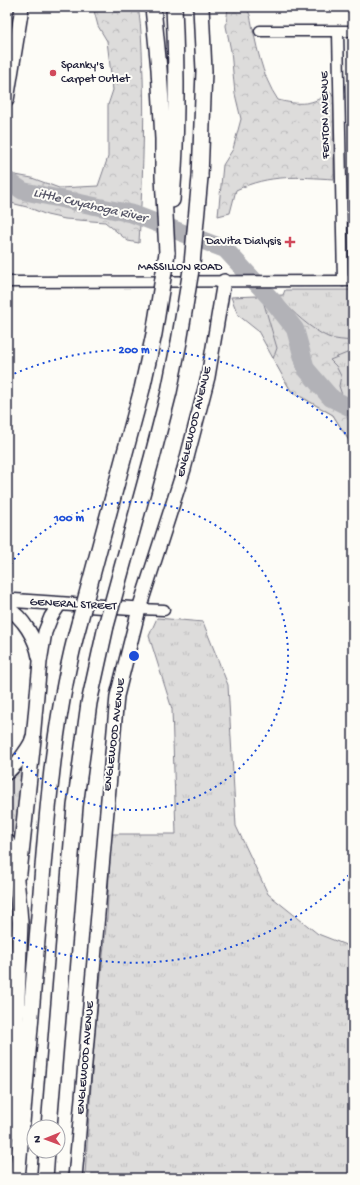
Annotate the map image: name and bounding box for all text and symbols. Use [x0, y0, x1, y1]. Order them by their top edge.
place label: Spanky's Carpet Outlet [61, 59, 131, 87]
marker: Spanky's Carpet Outlet [48, 68, 58, 78]
street label: FENTON AVENUE [318, 71, 334, 160]
water label: Little Cuyahoga River [32, 186, 150, 227]
place label: DaVita Dialysis [205, 235, 282, 249]
marker: DaVita Dialysis [284, 236, 296, 248]
street label: MASSILLON ROAD [138, 261, 222, 275]
text: 200 m [119, 344, 150, 358]
street label: ENGLEWOOD AVENUE [174, 365, 216, 479]
text: 100 m [53, 512, 84, 526]
street label: GENERAL STREET [29, 596, 118, 614]
centre of rings [127, 649, 141, 663]
street label: ENGLEWOOD AVENUE [101, 677, 129, 792]
street label: ENGLEWOOD AVENUE [74, 1000, 98, 1115]
north arrow [26, 1119, 66, 1159]
text: N [32, 1135, 44, 1143]

